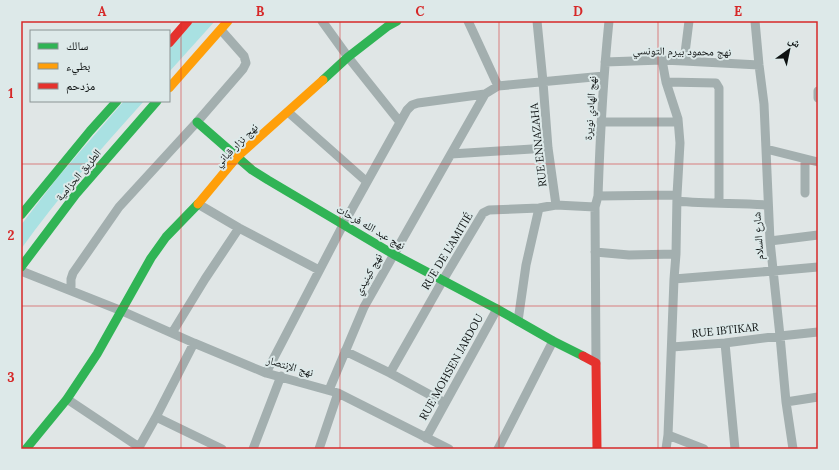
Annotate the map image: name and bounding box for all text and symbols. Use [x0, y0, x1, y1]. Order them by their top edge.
text: A [98, 3, 107, 20]
text: B [256, 3, 265, 20]
text: C [416, 3, 425, 20]
text: D [573, 3, 583, 20]
text: E [734, 3, 742, 20]
legend [30, 30, 170, 102]
north arrow [769, 30, 809, 70]
text: ش [785, 33, 803, 52]
text: سالك [66, 38, 88, 53]
street label: نهج محمود بيرم التونسي [633, 43, 731, 61]
text: بطيء [66, 58, 90, 76]
street label: نهج الهادي نويرة [581, 75, 601, 141]
text: مزدحم [66, 78, 95, 94]
text: 1 [8, 85, 14, 102]
street label: RUE ENNAZAHA [527, 101, 549, 188]
street label: نهج نزار قباني [211, 120, 262, 171]
street label: الطريق الحزامية [52, 146, 104, 204]
street label: نهج عبد الله فرحات [334, 202, 408, 252]
street label: RUE DE L'AMITIÉ [418, 209, 476, 292]
street label: شارع السلام [749, 212, 767, 260]
text: 2 [8, 227, 15, 244]
street label: نهج كينيدي [351, 251, 387, 298]
street label: RUE MOHSEN JARDOU [416, 311, 486, 423]
street label: RUE IBTIKAR [691, 320, 759, 340]
street label: نهج الإنتصار [264, 352, 315, 379]
text: 3 [7, 369, 15, 386]

